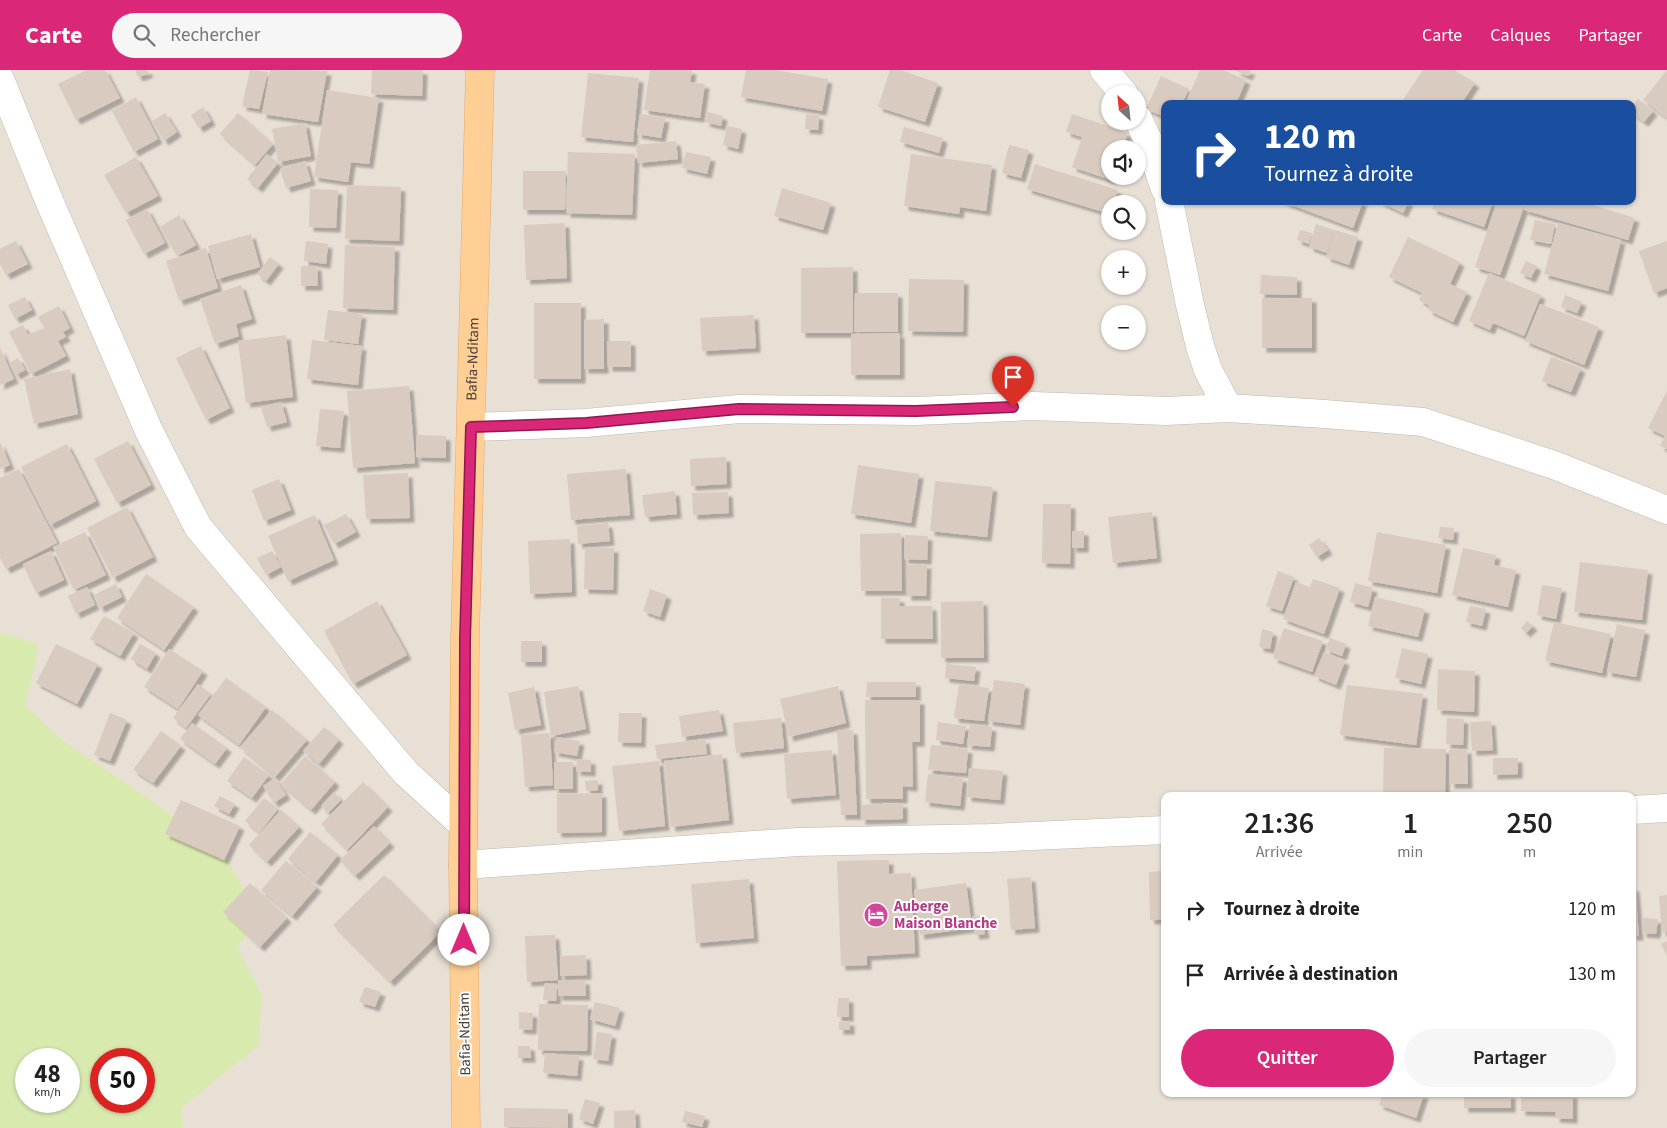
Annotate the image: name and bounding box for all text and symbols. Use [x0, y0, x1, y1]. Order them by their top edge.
search box [112, 13, 462, 58]
text: Carte [25, 18, 82, 53]
icon: search [130, 21, 158, 49]
text: Rechercher [170, 22, 260, 49]
text: Carte [1422, 23, 1462, 48]
text: Calques [1490, 23, 1550, 48]
text: Partager [1578, 23, 1642, 48]
north arrow [1101, 85, 1146, 130]
map controls [1101, 85, 1146, 350]
text: 120 m [1264, 112, 1356, 162]
icon: right [1181, 120, 1246, 185]
button: sound [1101, 140, 1146, 185]
text: Tournez à droite [1264, 158, 1413, 190]
button: search [1101, 195, 1146, 240]
button: + [1101, 250, 1146, 295]
button: − [1101, 305, 1146, 350]
street label: Bafia-Nditam [461, 317, 484, 401]
pin [992, 356, 1034, 407]
icon: arrive [999, 363, 1027, 391]
text: 21:36 [1244, 802, 1314, 845]
text: 1 [1403, 802, 1418, 845]
text: 250 [1507, 802, 1553, 845]
text: Arrivée [1256, 841, 1303, 863]
text: min [1397, 841, 1423, 863]
text: m [1523, 841, 1536, 863]
place label: Auberge Maison Blanche [893, 896, 997, 934]
icon: right [1181, 896, 1209, 924]
text: Tournez à droite [1224, 896, 1360, 923]
text: 120 m [1568, 896, 1616, 923]
hotel icon: Auberge Maison Blanche [863, 902, 889, 928]
position arrow [437, 913, 489, 965]
icon: arrive [1181, 961, 1209, 989]
text: Arrivée à destination [1224, 961, 1398, 988]
text: 130 m [1568, 961, 1616, 988]
street label: Bafia-Nditam [454, 992, 476, 1076]
button: Quitter [1181, 1029, 1394, 1087]
button: Partager [1404, 1029, 1616, 1087]
speed limit sign: 50 [90, 1048, 155, 1113]
text: 48 [34, 1056, 61, 1092]
text: km/h [34, 1084, 61, 1101]

